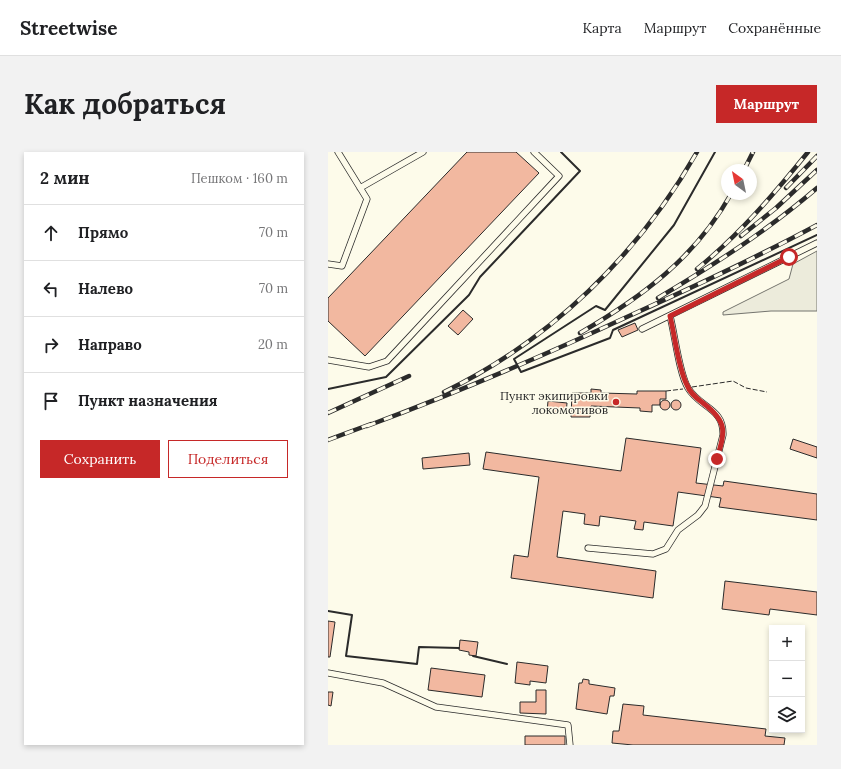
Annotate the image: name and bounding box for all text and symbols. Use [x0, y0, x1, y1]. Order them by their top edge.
text: Streetwise [20, 16, 117, 40]
text: Карта [582, 19, 622, 37]
text: Маршрут [644, 19, 706, 37]
text: Сохранённые [728, 19, 821, 37]
button: Маршрут [716, 85, 817, 123]
text: Как добраться [24, 86, 226, 122]
north arrow [721, 164, 757, 200]
text: 2 мин [40, 167, 90, 189]
text: Пешком · 160 m [191, 170, 288, 187]
icon: ahead [40, 222, 62, 244]
text: Прямо [78, 223, 128, 242]
text: 70 m [259, 224, 288, 241]
route start [780, 248, 798, 266]
icon: left [40, 278, 62, 300]
text: Налево [78, 279, 133, 298]
text: 70 m [259, 280, 288, 297]
icon: right [40, 334, 62, 356]
text: Направо [78, 335, 142, 354]
text: 20 m [258, 336, 288, 353]
place label: Пункт экипировки локомотивов [500, 388, 608, 417]
icon: arrive [40, 390, 62, 412]
text: Пункт назначения [78, 391, 218, 410]
marker: Пункт экипировки локомотивов [611, 397, 621, 407]
button: Сохранить [40, 440, 160, 478]
button: Поделиться [168, 440, 288, 478]
route end [708, 450, 726, 468]
map controls [769, 625, 805, 733]
button: + [769, 625, 805, 661]
button: − [769, 661, 805, 697]
button: layers [769, 697, 805, 733]

